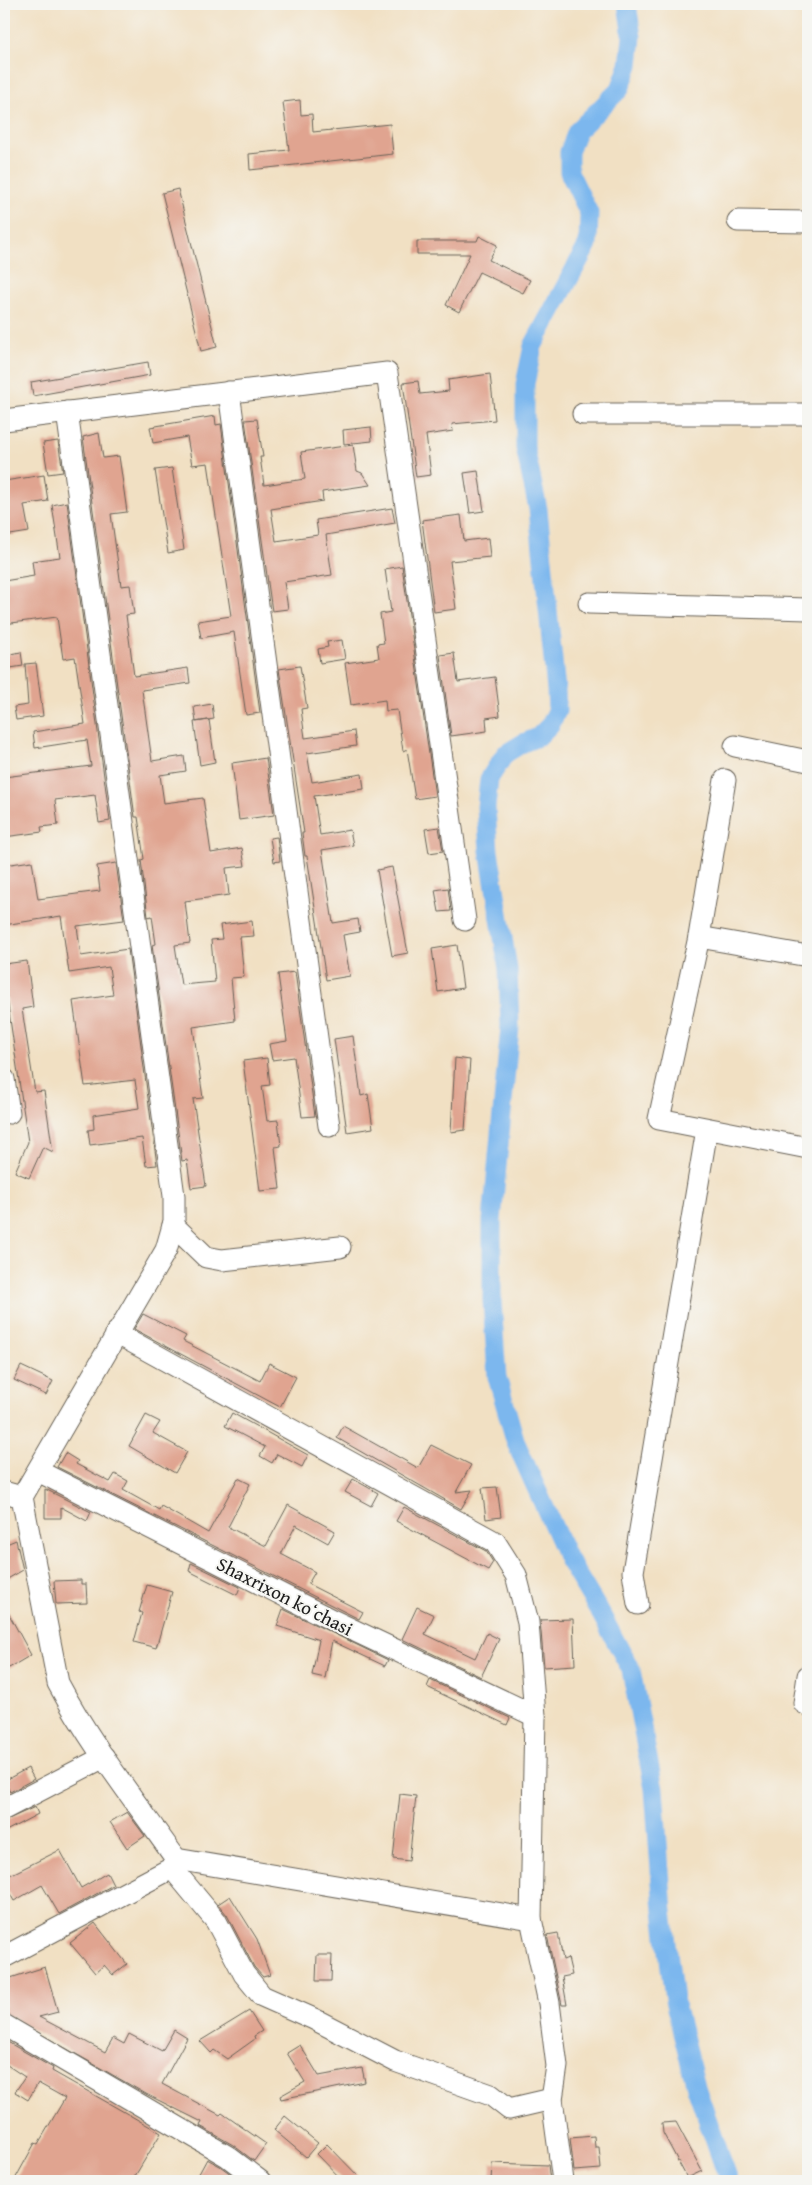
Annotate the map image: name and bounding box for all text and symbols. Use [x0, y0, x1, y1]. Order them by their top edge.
street label: Shaxrixon koʻchasi [212, 1550, 358, 1642]

